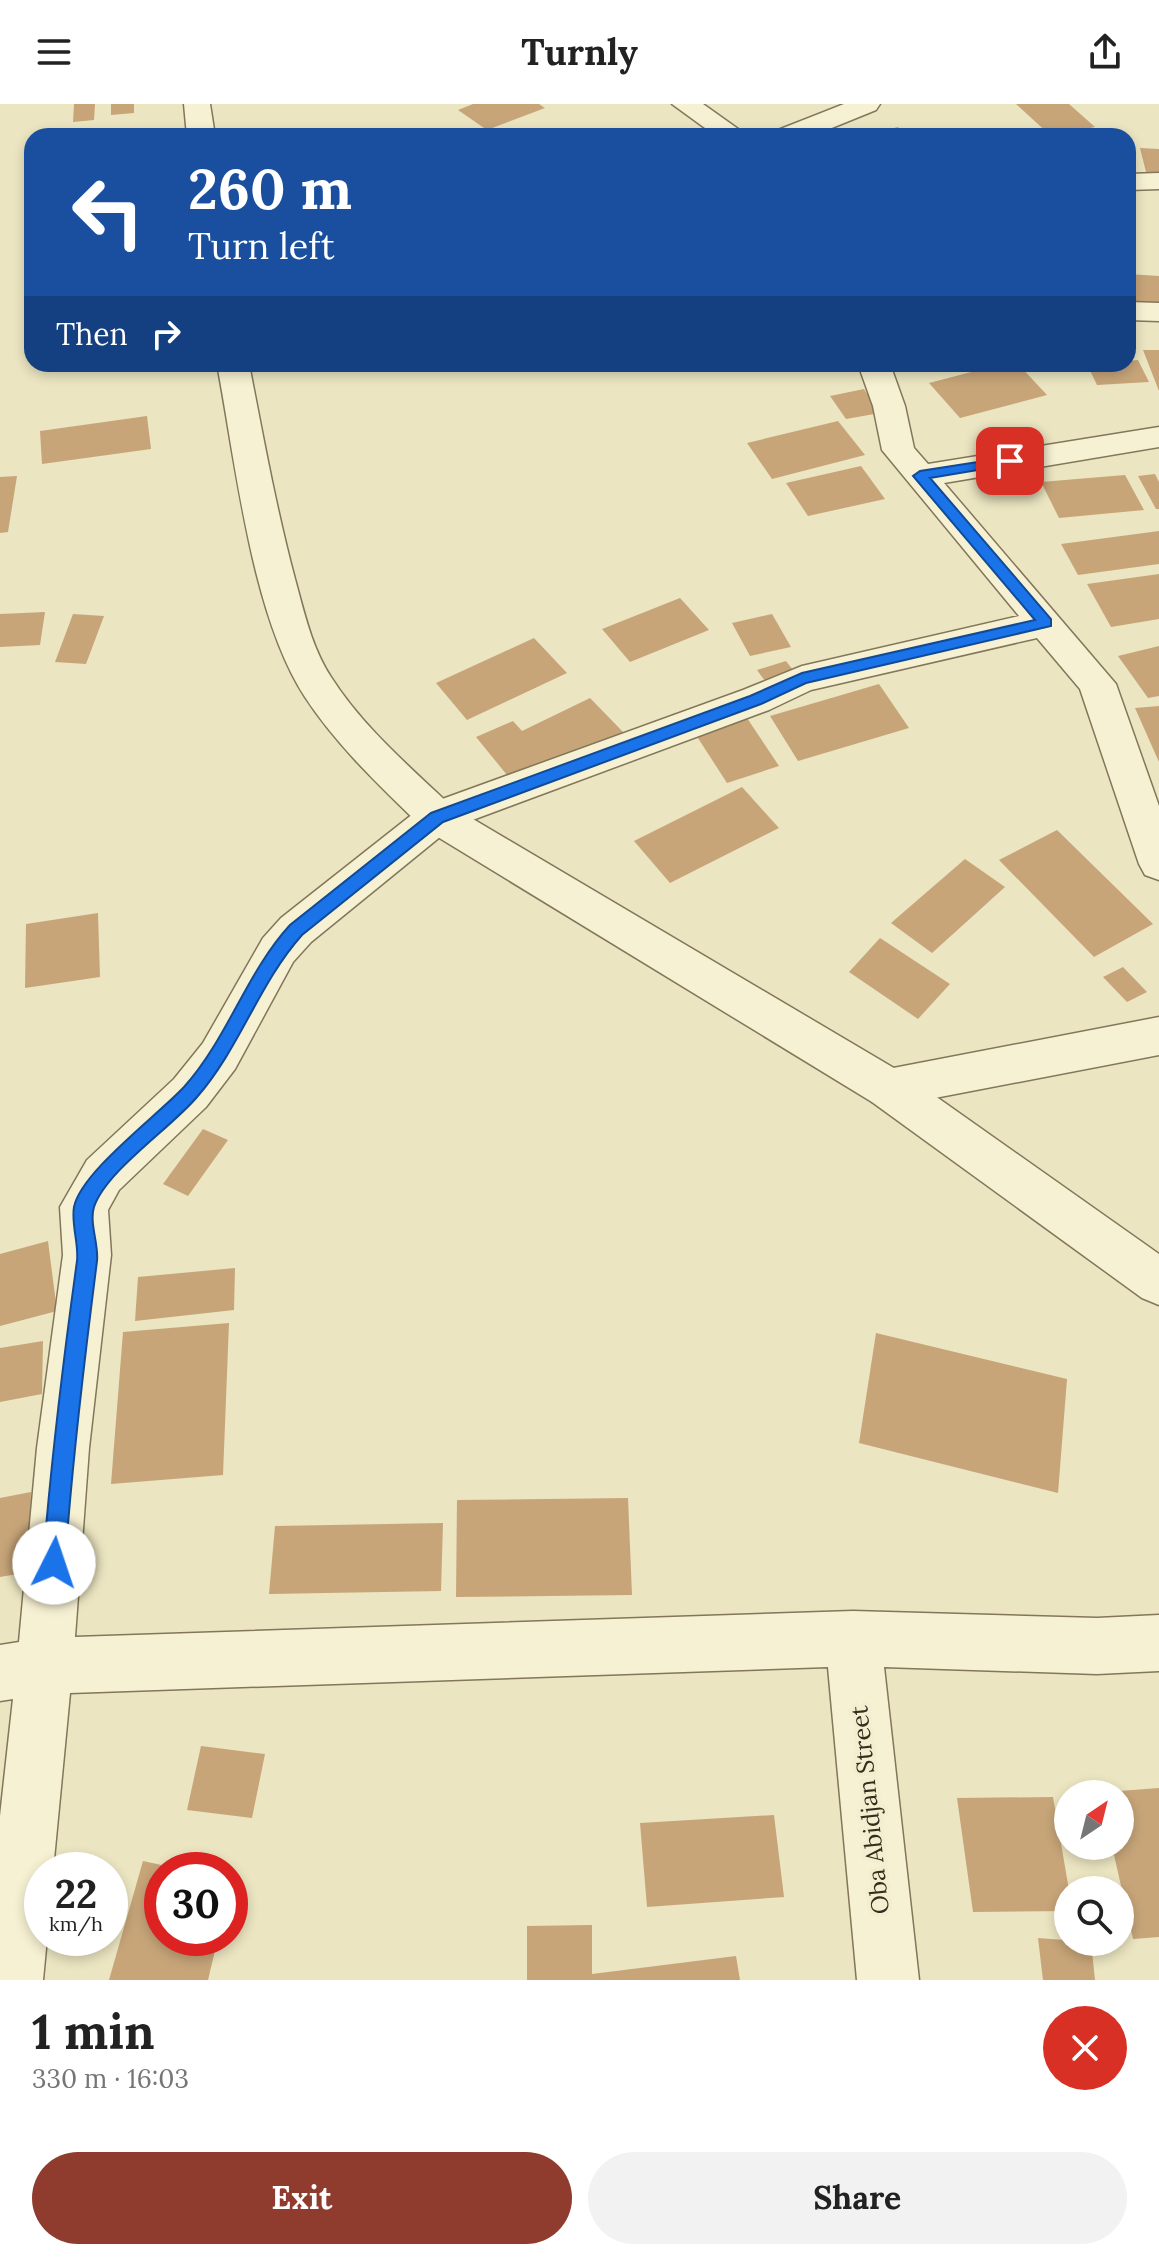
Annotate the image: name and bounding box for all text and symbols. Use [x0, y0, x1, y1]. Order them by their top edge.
text: Turnly [521, 29, 638, 75]
icon: menu [32, 30, 76, 74]
icon: share [1083, 30, 1127, 74]
text: 260 m [188, 153, 352, 224]
icon: left [56, 160, 160, 264]
text: Turn left [188, 223, 335, 269]
icon: right [144, 312, 188, 356]
text: Then [56, 315, 128, 353]
pin [976, 427, 1044, 495]
icon: arrive [988, 439, 1032, 483]
position arrow [12, 1521, 96, 1605]
street label: Oba Abidjan Street [843, 1704, 896, 1916]
north arrow [1054, 1780, 1134, 1860]
map controls [1054, 1780, 1134, 1956]
speed limit sign: 30 [144, 1852, 248, 1956]
text: 22 [55, 1868, 97, 1919]
button: search [1054, 1876, 1134, 1956]
text: km/h [49, 1911, 103, 1936]
text: 1 min [32, 2001, 155, 2062]
button: close [1043, 2006, 1127, 2090]
text: 330 m · 16:03 [32, 2062, 189, 2095]
button: Exit [32, 2152, 572, 2244]
button: Share [588, 2152, 1127, 2244]

